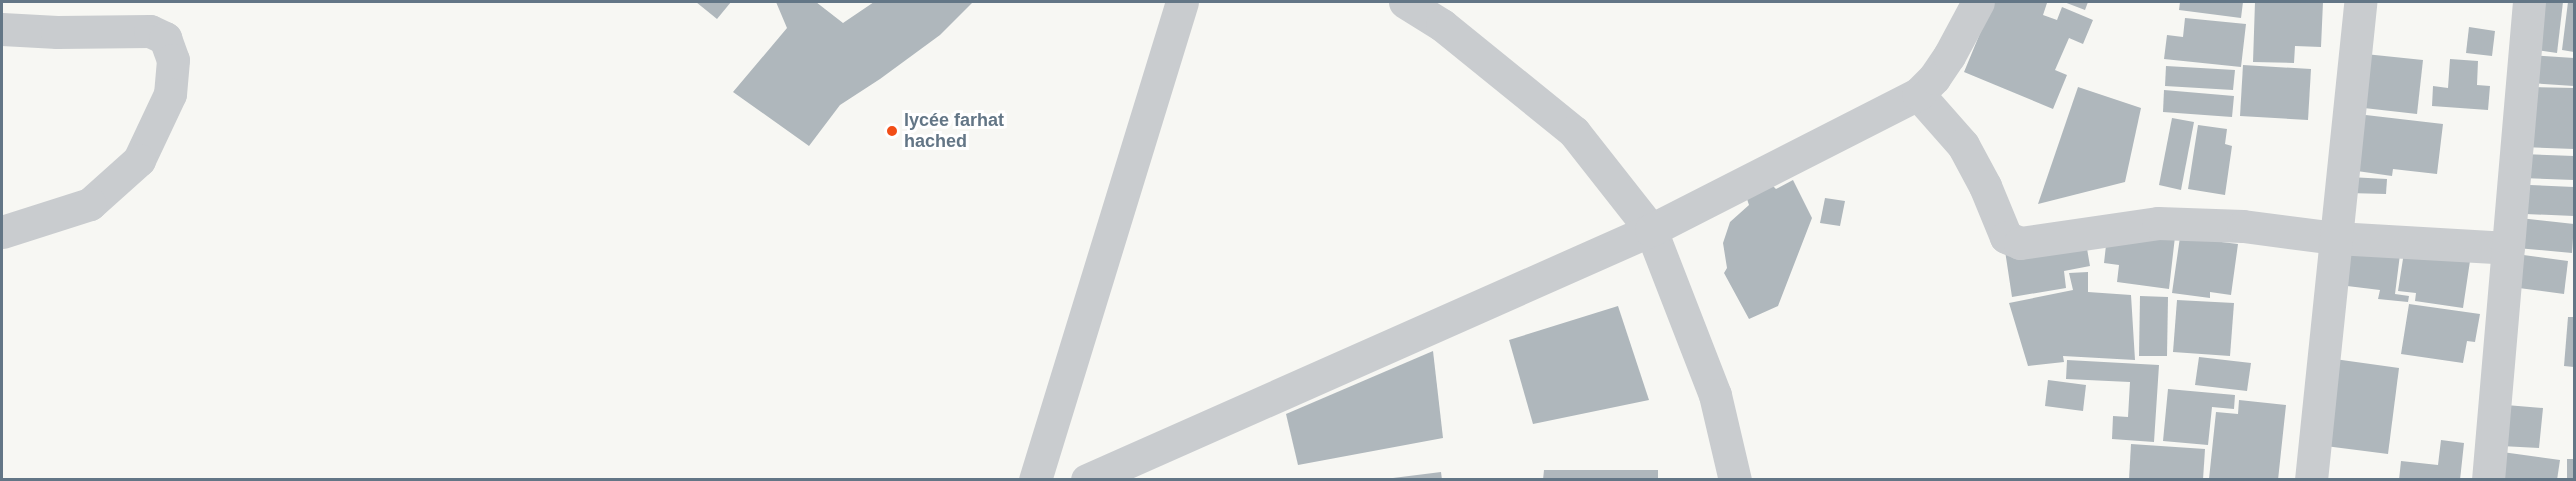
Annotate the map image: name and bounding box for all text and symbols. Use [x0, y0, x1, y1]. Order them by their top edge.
place label: lycée farhat hached [904, 110, 1004, 152]
marker: lycée farhat hached [885, 124, 899, 138]

